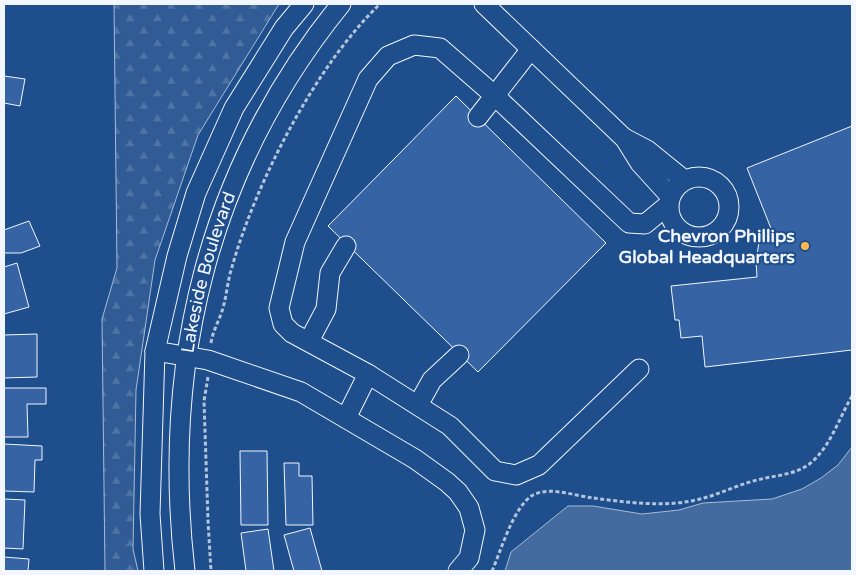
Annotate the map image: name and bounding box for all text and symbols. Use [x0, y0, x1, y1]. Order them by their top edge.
street label: Lakeside Boulevard [176, 189, 240, 354]
place label: Chevron Phillips Global Headquarters [619, 225, 795, 268]
marker: Chevron Phillips Global Headquarters [799, 240, 811, 252]

